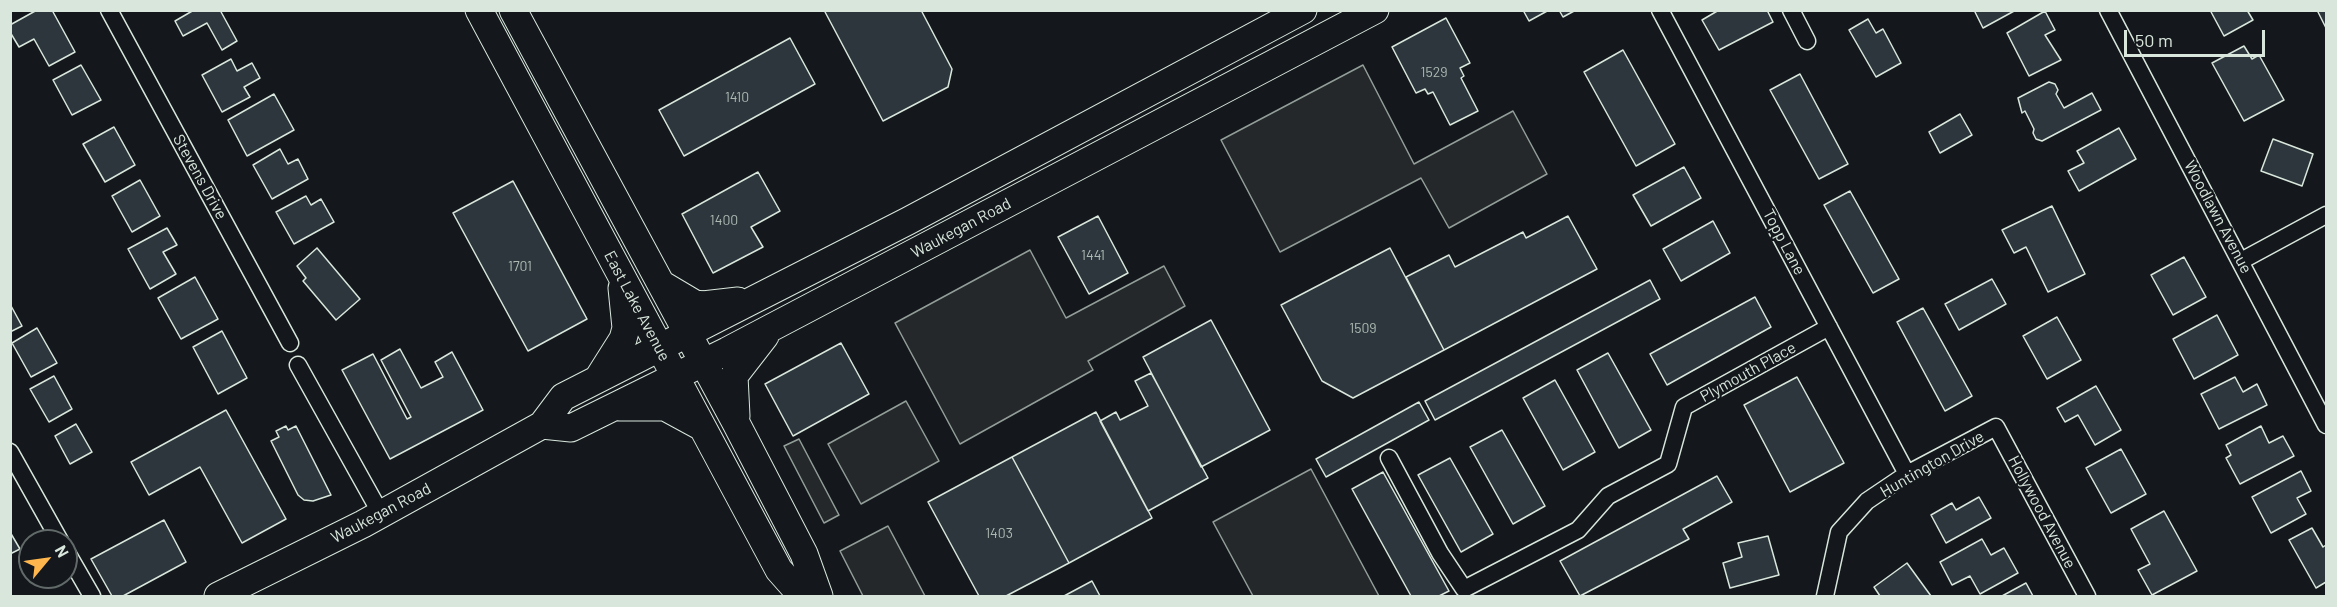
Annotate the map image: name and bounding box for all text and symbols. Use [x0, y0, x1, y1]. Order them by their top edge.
scale bar [2127, 18, 2268, 56]
text: 50 m [2135, 29, 2173, 51]
house number: 1529 [1421, 64, 1447, 80]
house number: 1410 [725, 89, 749, 105]
street label: Stevens Drive [169, 131, 231, 223]
street label: Woodlawn Avenue [2180, 157, 2256, 277]
street label: Waukegan Road [908, 194, 1014, 262]
street label: Topp Lane [1759, 206, 1809, 278]
house number: 1400 [710, 212, 738, 228]
house number: 1441 [1081, 247, 1105, 263]
street label: East Lake Avenue [600, 248, 674, 364]
house number: 1701 [508, 258, 532, 274]
house number: 1509 [1349, 320, 1377, 336]
street label: Plymouth Place [1697, 338, 1799, 406]
street label: Huntington Drive [1877, 427, 1987, 501]
street label: Hollywood Avenue [2004, 452, 2080, 572]
street label: Waukegan Road [328, 479, 434, 547]
house number: 1403 [985, 525, 1013, 541]
north arrow [18, 529, 78, 589]
text: N [52, 542, 73, 560]

